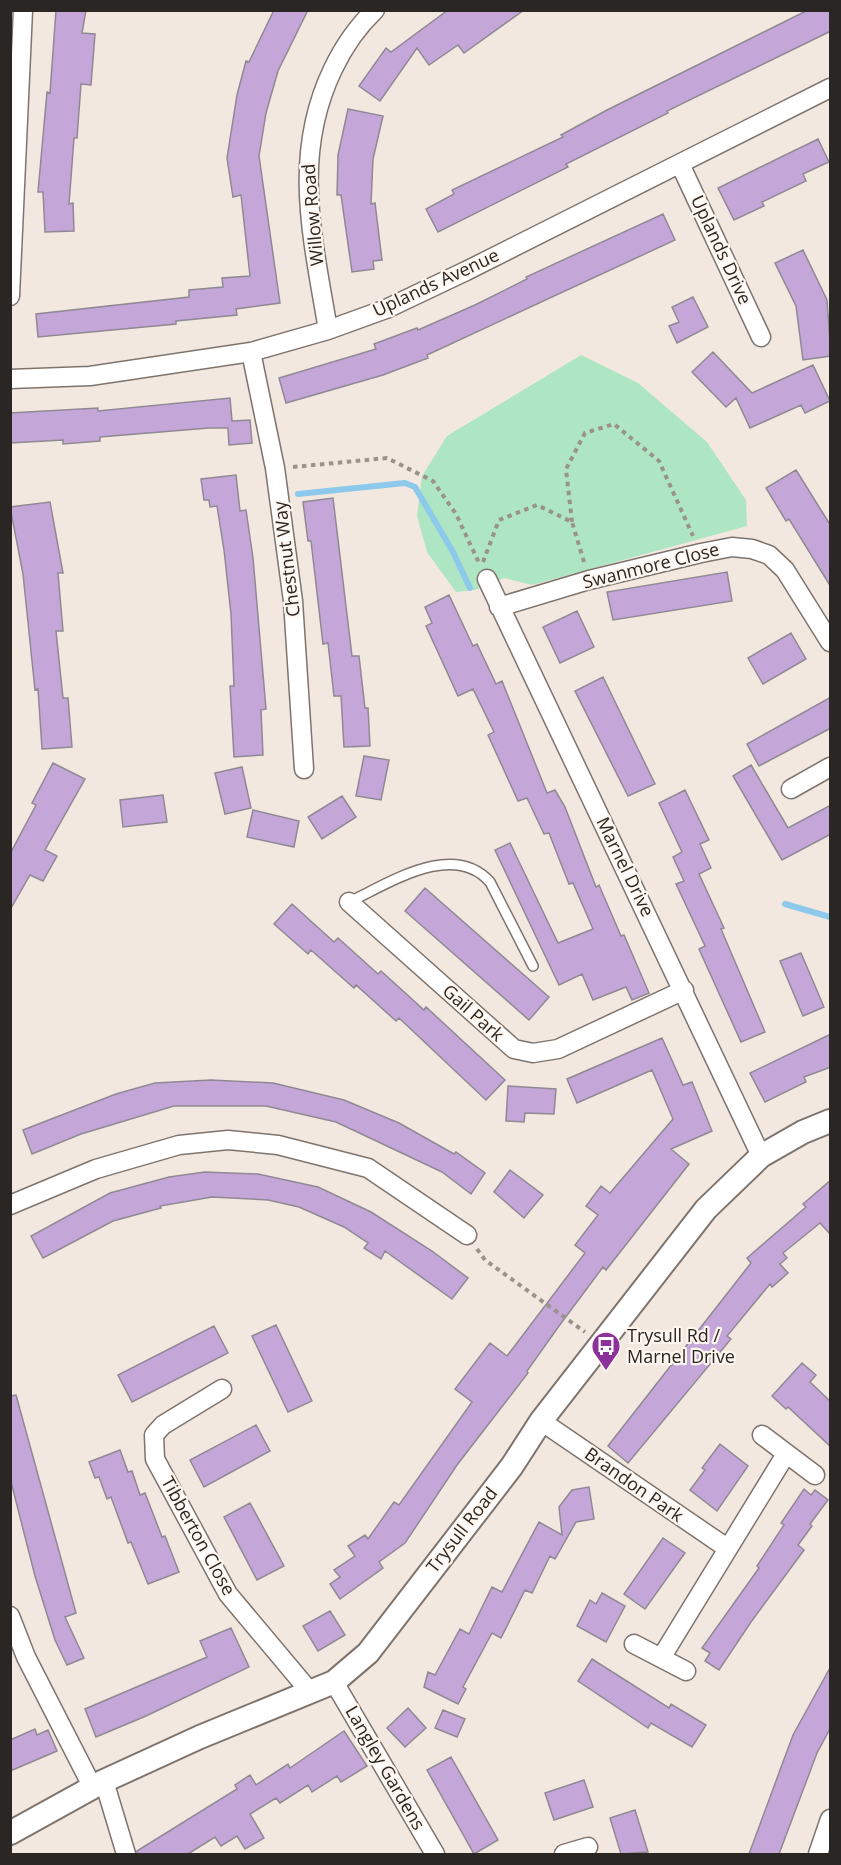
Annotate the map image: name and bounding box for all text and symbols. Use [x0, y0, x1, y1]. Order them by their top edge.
street label: Willow Road [296, 163, 328, 267]
street label: Uplands Drive [686, 191, 758, 308]
street label: Uplands Avenue [369, 242, 503, 322]
street label: Chestnut Way [267, 499, 305, 618]
street label: Swanmore Close [580, 536, 722, 594]
street label: Marnel Drive [591, 813, 660, 920]
street label: Gail Park [438, 978, 510, 1046]
place label: Trysull Rd / Marnel Drive [627, 1323, 735, 1368]
bus stop icon: Trysull Rd / Marnel Drive [590, 1330, 622, 1372]
street label: Brandon Park [580, 1441, 689, 1527]
street label: Tibberton Close [156, 1472, 241, 1599]
street label: Trysull Road [420, 1482, 502, 1577]
street label: Langley Gardens [341, 1701, 431, 1834]

